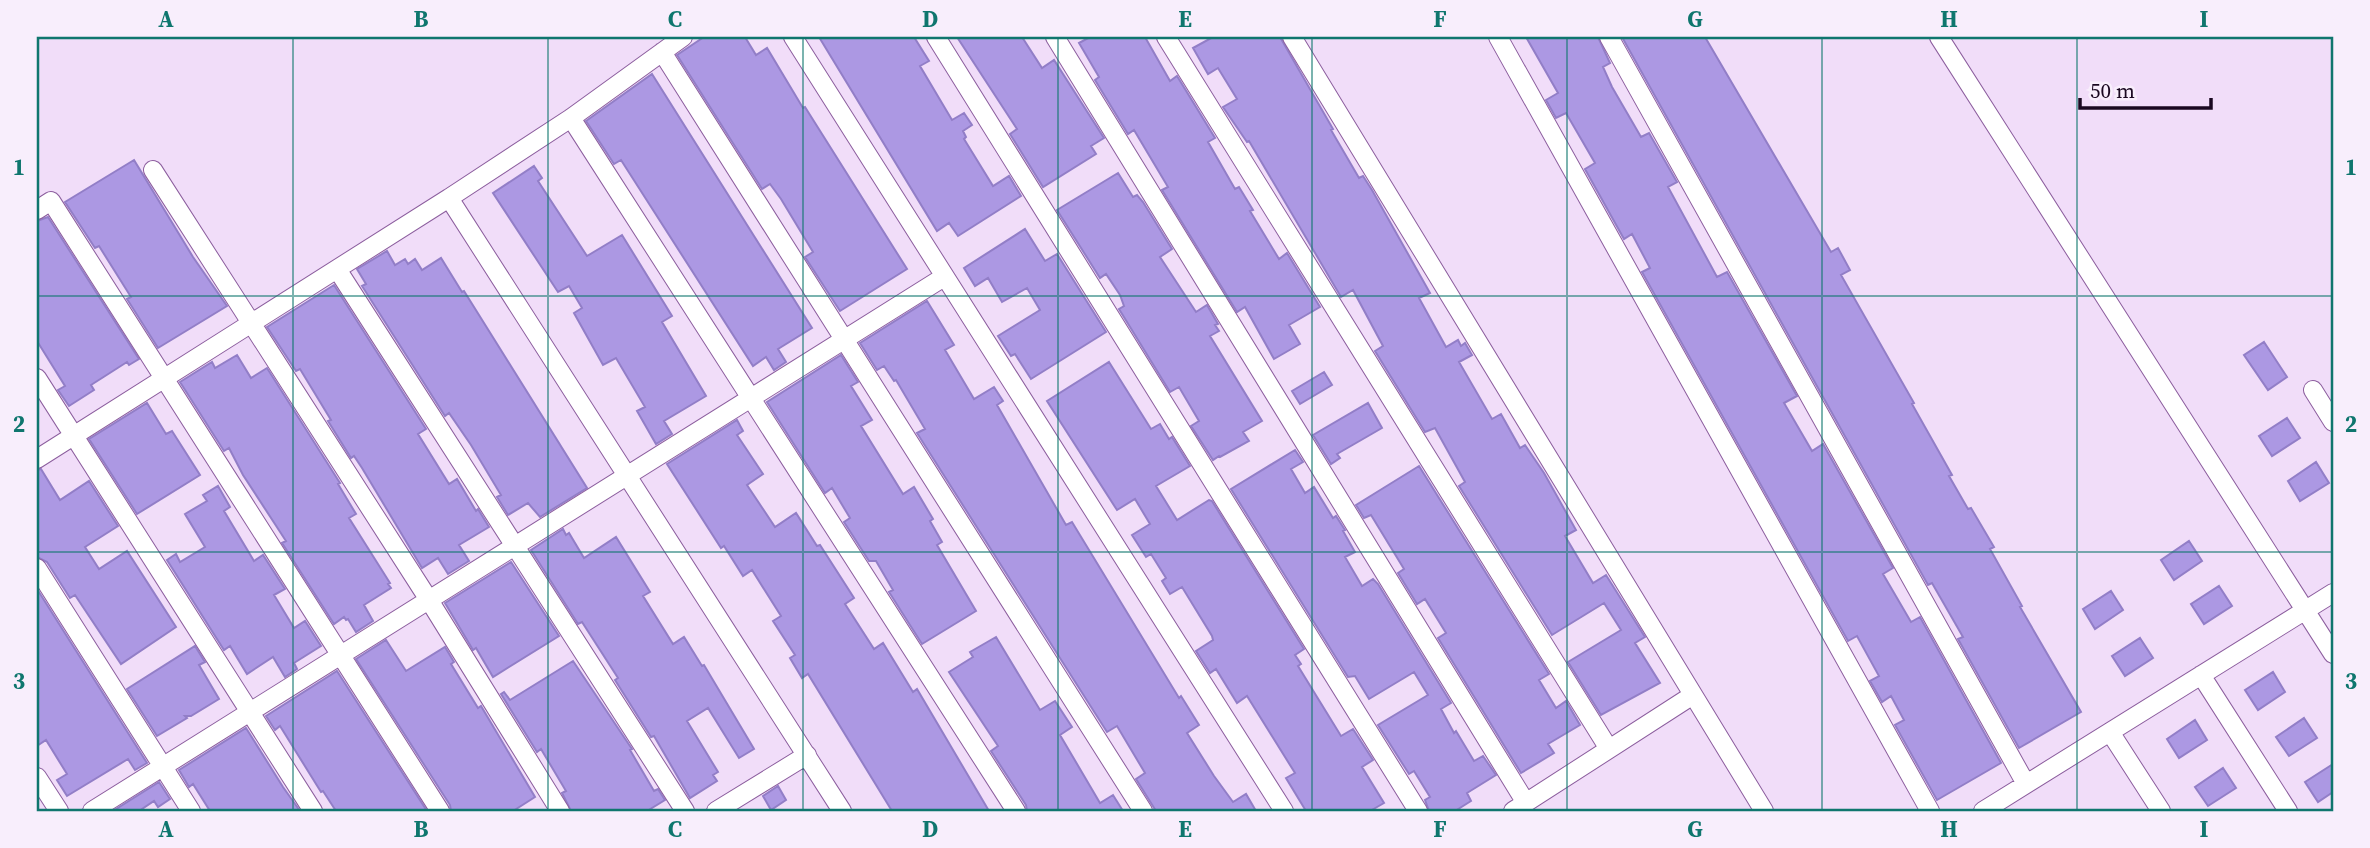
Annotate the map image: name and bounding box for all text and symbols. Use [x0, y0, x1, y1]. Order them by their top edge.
text: A [158, 3, 174, 35]
text: B [414, 3, 429, 35]
text: C [668, 3, 682, 35]
text: D [922, 3, 938, 35]
text: E [1178, 3, 1192, 35]
text: F [1433, 3, 1447, 35]
text: G [1687, 3, 1703, 35]
text: H [1940, 3, 1958, 35]
text: I [2200, 3, 2209, 35]
scale bar [2080, 66, 2211, 110]
text: 50 m [2090, 76, 2135, 105]
text: 1 [13, 151, 25, 183]
text: 1 [2345, 151, 2357, 183]
text: 2 [13, 408, 25, 440]
text: 2 [2345, 408, 2357, 440]
text: 3 [13, 665, 25, 697]
text: 3 [2345, 665, 2357, 697]
text: A [158, 813, 174, 845]
text: B [414, 813, 429, 845]
text: C [668, 813, 682, 845]
text: D [922, 813, 938, 845]
text: E [1178, 813, 1192, 845]
text: F [1433, 813, 1447, 845]
text: G [1687, 813, 1703, 845]
text: H [1940, 813, 1958, 845]
text: I [2200, 813, 2209, 845]

